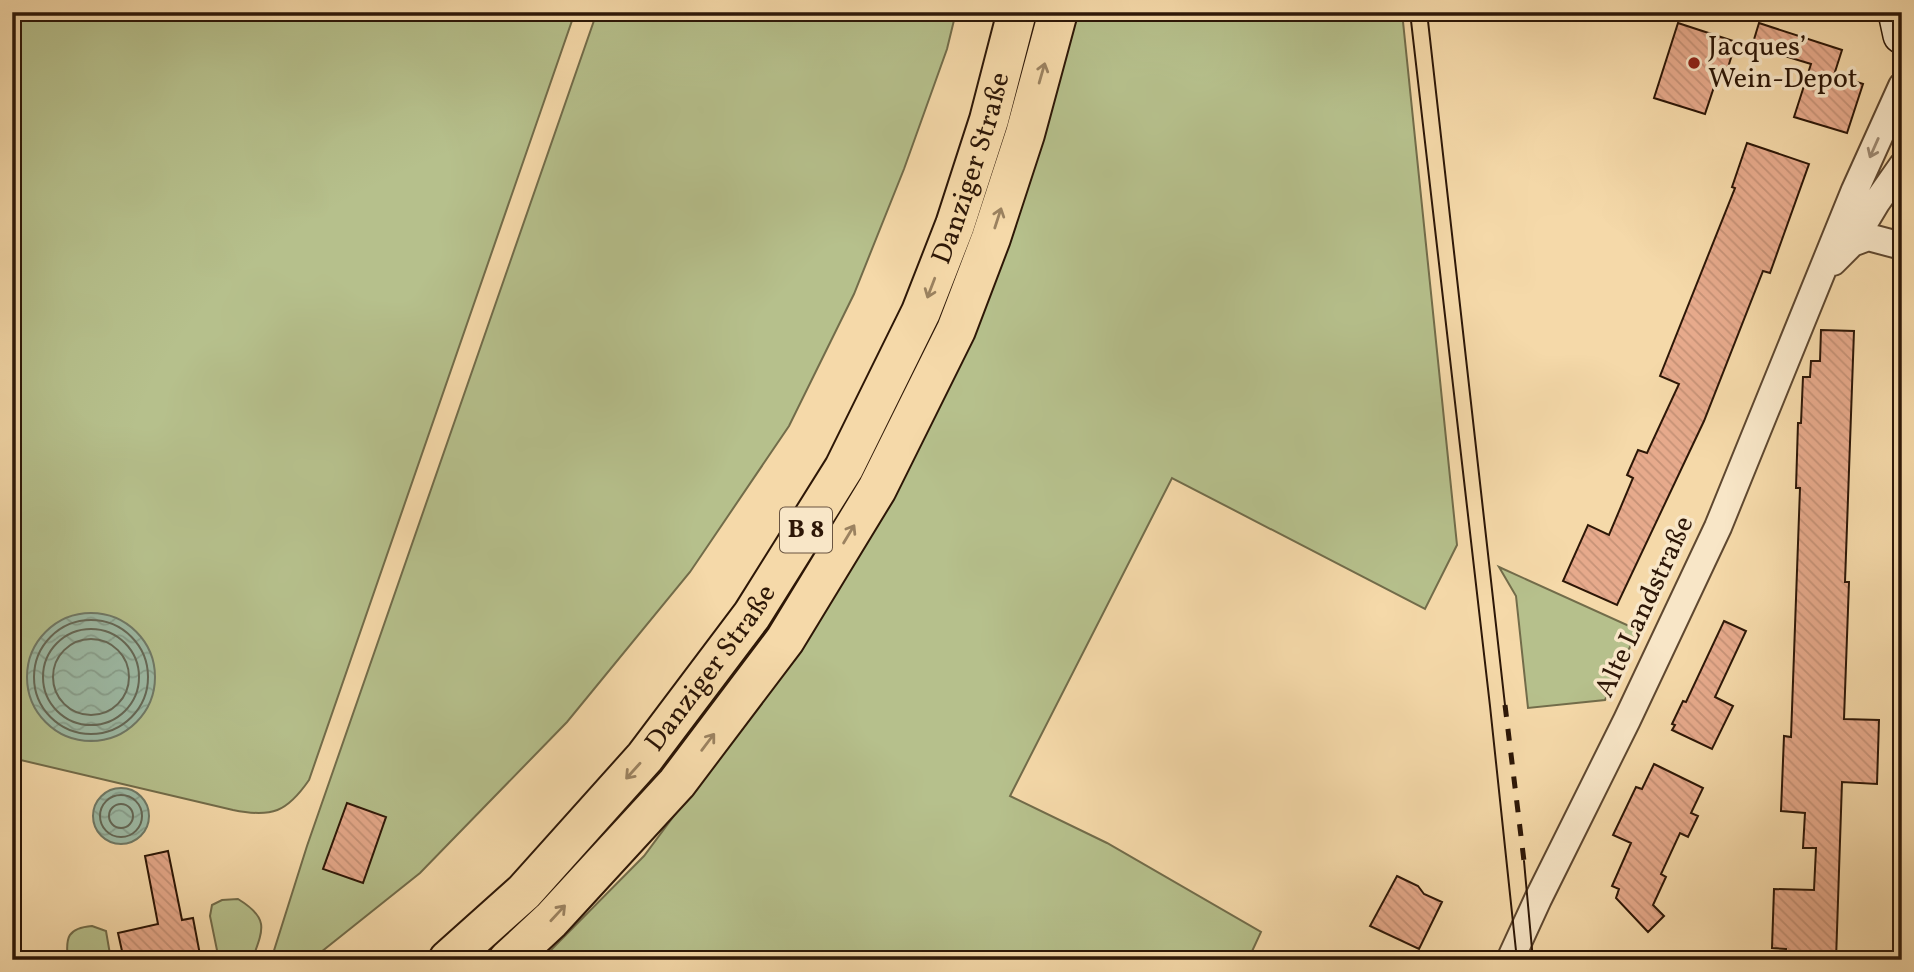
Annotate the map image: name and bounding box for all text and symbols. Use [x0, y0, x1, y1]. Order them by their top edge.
place label: Jacques’ Wein-Depot [1708, 28, 1858, 99]
marker: Jacques’ Wein-Depot [1686, 55, 1702, 71]
one-way arrow [1037, 62, 1050, 84]
street label: Danziger Straße [922, 68, 1020, 270]
one-way arrow [1867, 137, 1880, 158]
one-way arrow [992, 207, 1005, 229]
one-way arrow [923, 276, 936, 298]
road number: B 8 [780, 508, 832, 552]
street label: Alte Landstraße [1586, 510, 1704, 704]
one-way arrow [843, 524, 857, 544]
street label: Danziger Straße [636, 577, 786, 760]
one-way arrow [700, 733, 715, 752]
one-way arrow [624, 762, 641, 779]
one-way arrow [549, 905, 566, 922]

